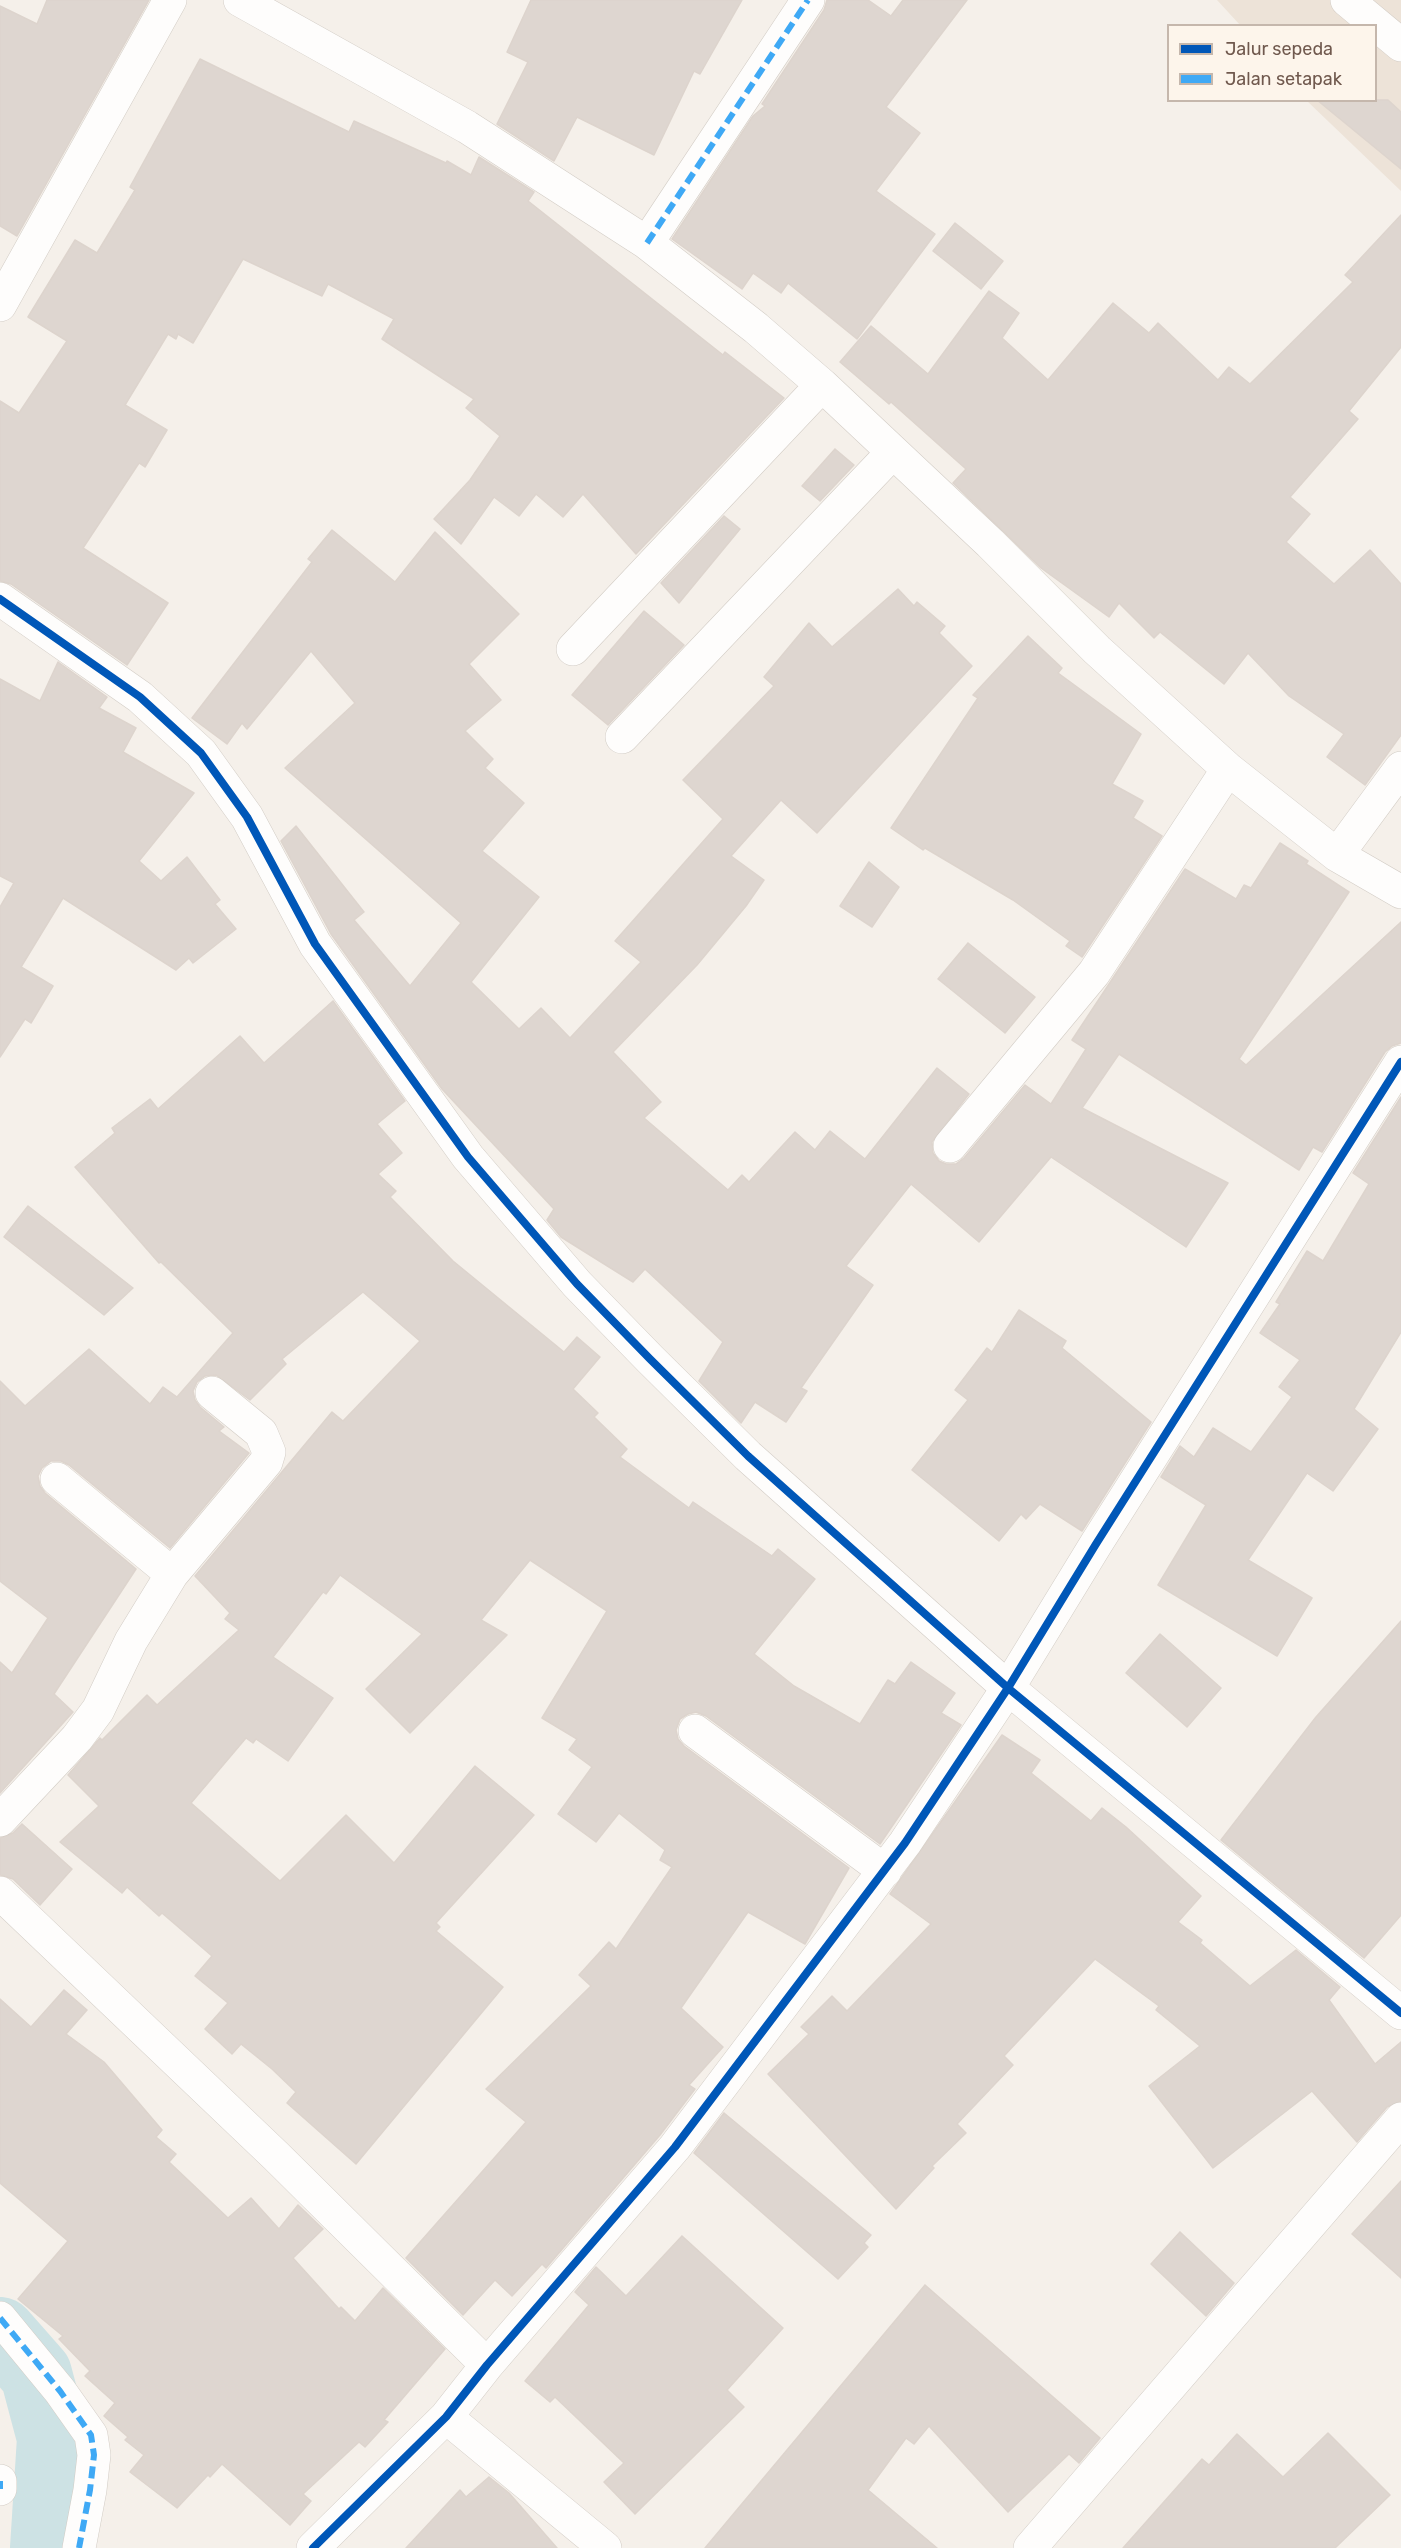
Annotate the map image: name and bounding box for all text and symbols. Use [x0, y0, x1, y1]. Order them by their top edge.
legend [1167, 24, 1377, 102]
text: Jalur sepeda [1225, 38, 1333, 60]
text: Jalan setapak [1225, 68, 1342, 90]

